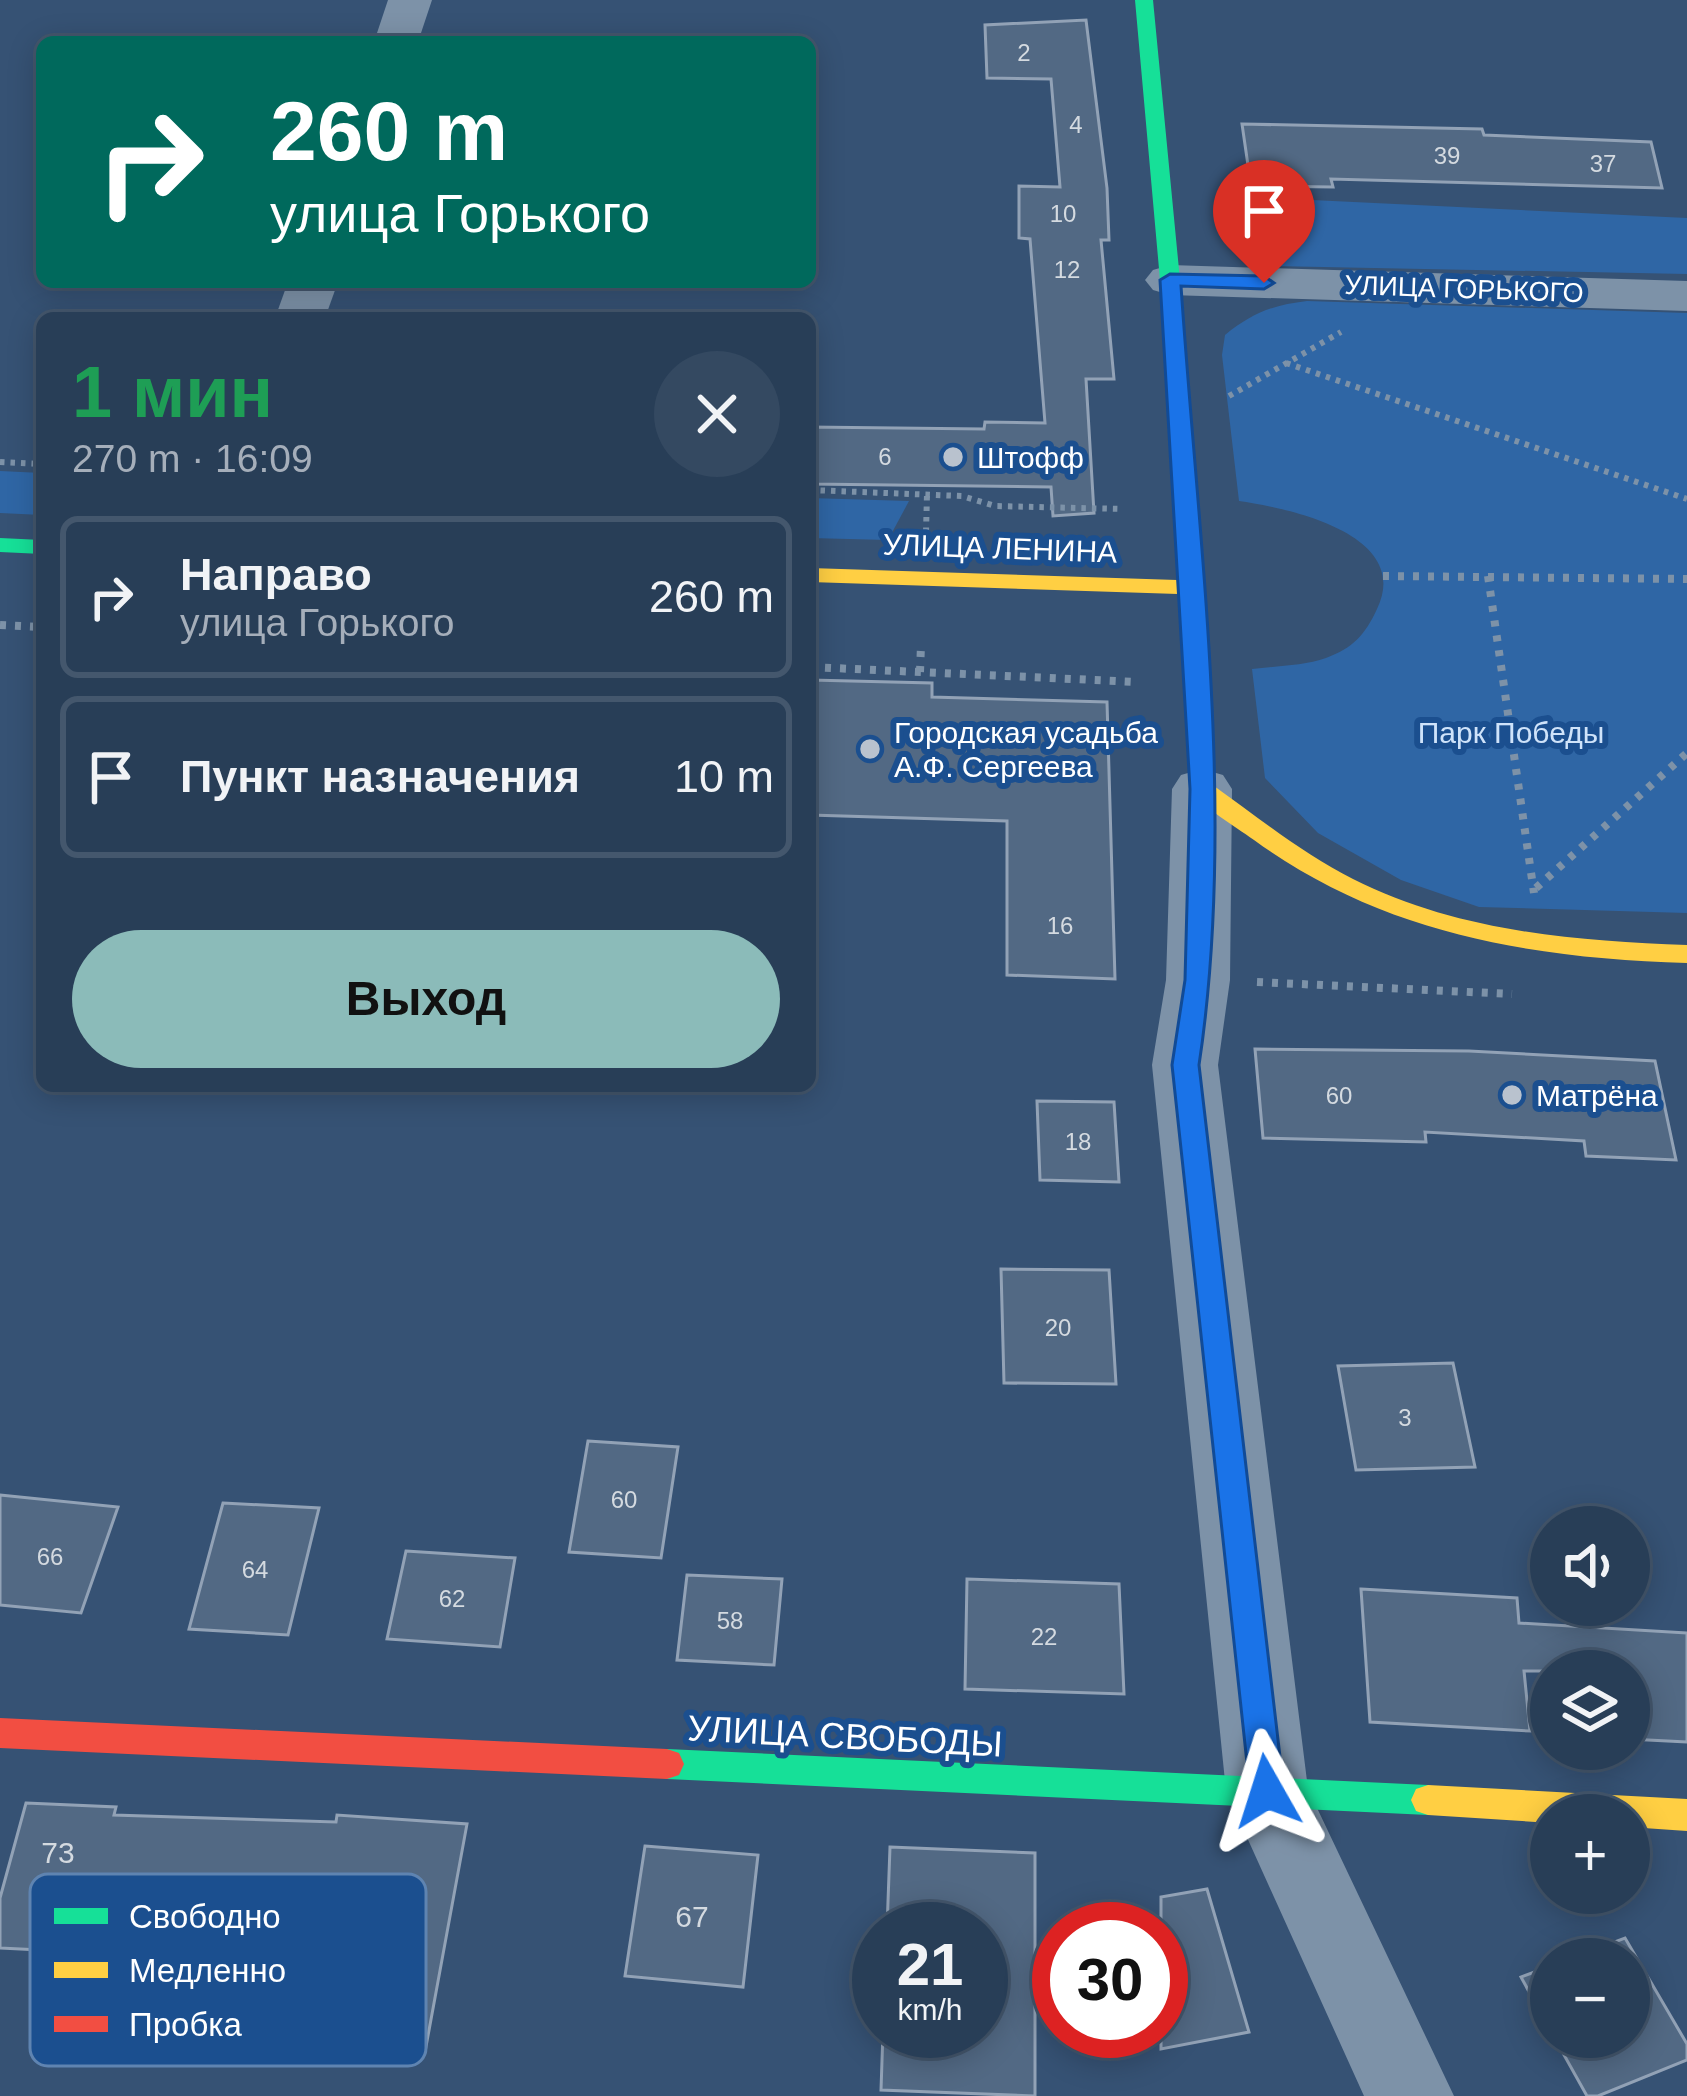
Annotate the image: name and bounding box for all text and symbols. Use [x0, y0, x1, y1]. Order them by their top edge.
house number: 2 [1017, 39, 1031, 66]
icon: right [72, 84, 228, 240]
text: 260 m [270, 84, 508, 178]
house number: 4 [1069, 111, 1083, 138]
house number: 39 [1434, 142, 1460, 169]
house number: 37 [1590, 150, 1616, 177]
pin [1213, 160, 1315, 283]
icon: arrive [1231, 178, 1297, 244]
text: улица Горького [270, 183, 650, 243]
house number: 10 [1050, 200, 1076, 227]
house number: 12 [1054, 256, 1080, 283]
street label: УЛИЦА ГОРЬКОГО [1344, 270, 1584, 308]
button: close [654, 351, 780, 477]
text: 1 мин [72, 352, 273, 432]
text: 270 m · 16:09 [72, 437, 313, 480]
place label: Штофф [977, 441, 1084, 474]
house number: 6 [878, 443, 892, 470]
marker: Штофф [940, 444, 966, 470]
street label: УЛИЦА ЛЕНИНА [882, 527, 1118, 569]
text: Направо [180, 549, 372, 600]
icon: right [78, 564, 144, 630]
text: 260 m [649, 571, 774, 622]
text: улица Горького [180, 601, 455, 644]
place label: Городская усадьба А.Ф. Сергеева [894, 716, 1158, 783]
park label: Парк Победы [1418, 716, 1604, 749]
marker: Городская усадьба А.Ф. Сергеева [857, 736, 883, 762]
icon: arrive [78, 744, 144, 810]
text: Пункт назначения [180, 751, 580, 802]
text: 10 m [674, 751, 774, 802]
house number: 16 [1047, 912, 1073, 939]
button: Выход [72, 930, 780, 1068]
place label: Матрёна [1536, 1079, 1658, 1112]
house number: 60 [1326, 1082, 1352, 1109]
marker: Матрёна [1499, 1082, 1525, 1108]
house number: 18 [1065, 1128, 1091, 1155]
house number: 20 [1045, 1314, 1071, 1341]
house number: 3 [1398, 1404, 1412, 1431]
house number: 60 [611, 1486, 637, 1513]
map controls [1530, 1506, 1650, 2058]
button: sound [1530, 1506, 1650, 1626]
house number: 66 [37, 1543, 63, 1570]
house number: 64 [242, 1556, 268, 1583]
house number: 62 [439, 1585, 465, 1612]
house number: 58 [717, 1607, 743, 1634]
house number: 22 [1031, 1623, 1057, 1650]
button: layers [1530, 1650, 1650, 1770]
street label: УЛИЦА СВОБОДЫ [686, 1707, 1004, 1765]
position arrow [1204, 1728, 1330, 1854]
button: + [1530, 1794, 1650, 1914]
house number: 73 [41, 1836, 75, 1869]
legend [30, 1874, 426, 2066]
text: Свободно [129, 1898, 281, 1935]
house number: 67 [675, 1900, 709, 1933]
speed limit sign: 30 [1032, 1902, 1188, 2058]
text: 21 [897, 1931, 963, 1998]
button: − [1530, 1938, 1650, 2058]
text: Медленно [129, 1952, 286, 1989]
text: km/h [897, 1993, 963, 2026]
text: Пробка [129, 2006, 242, 2043]

